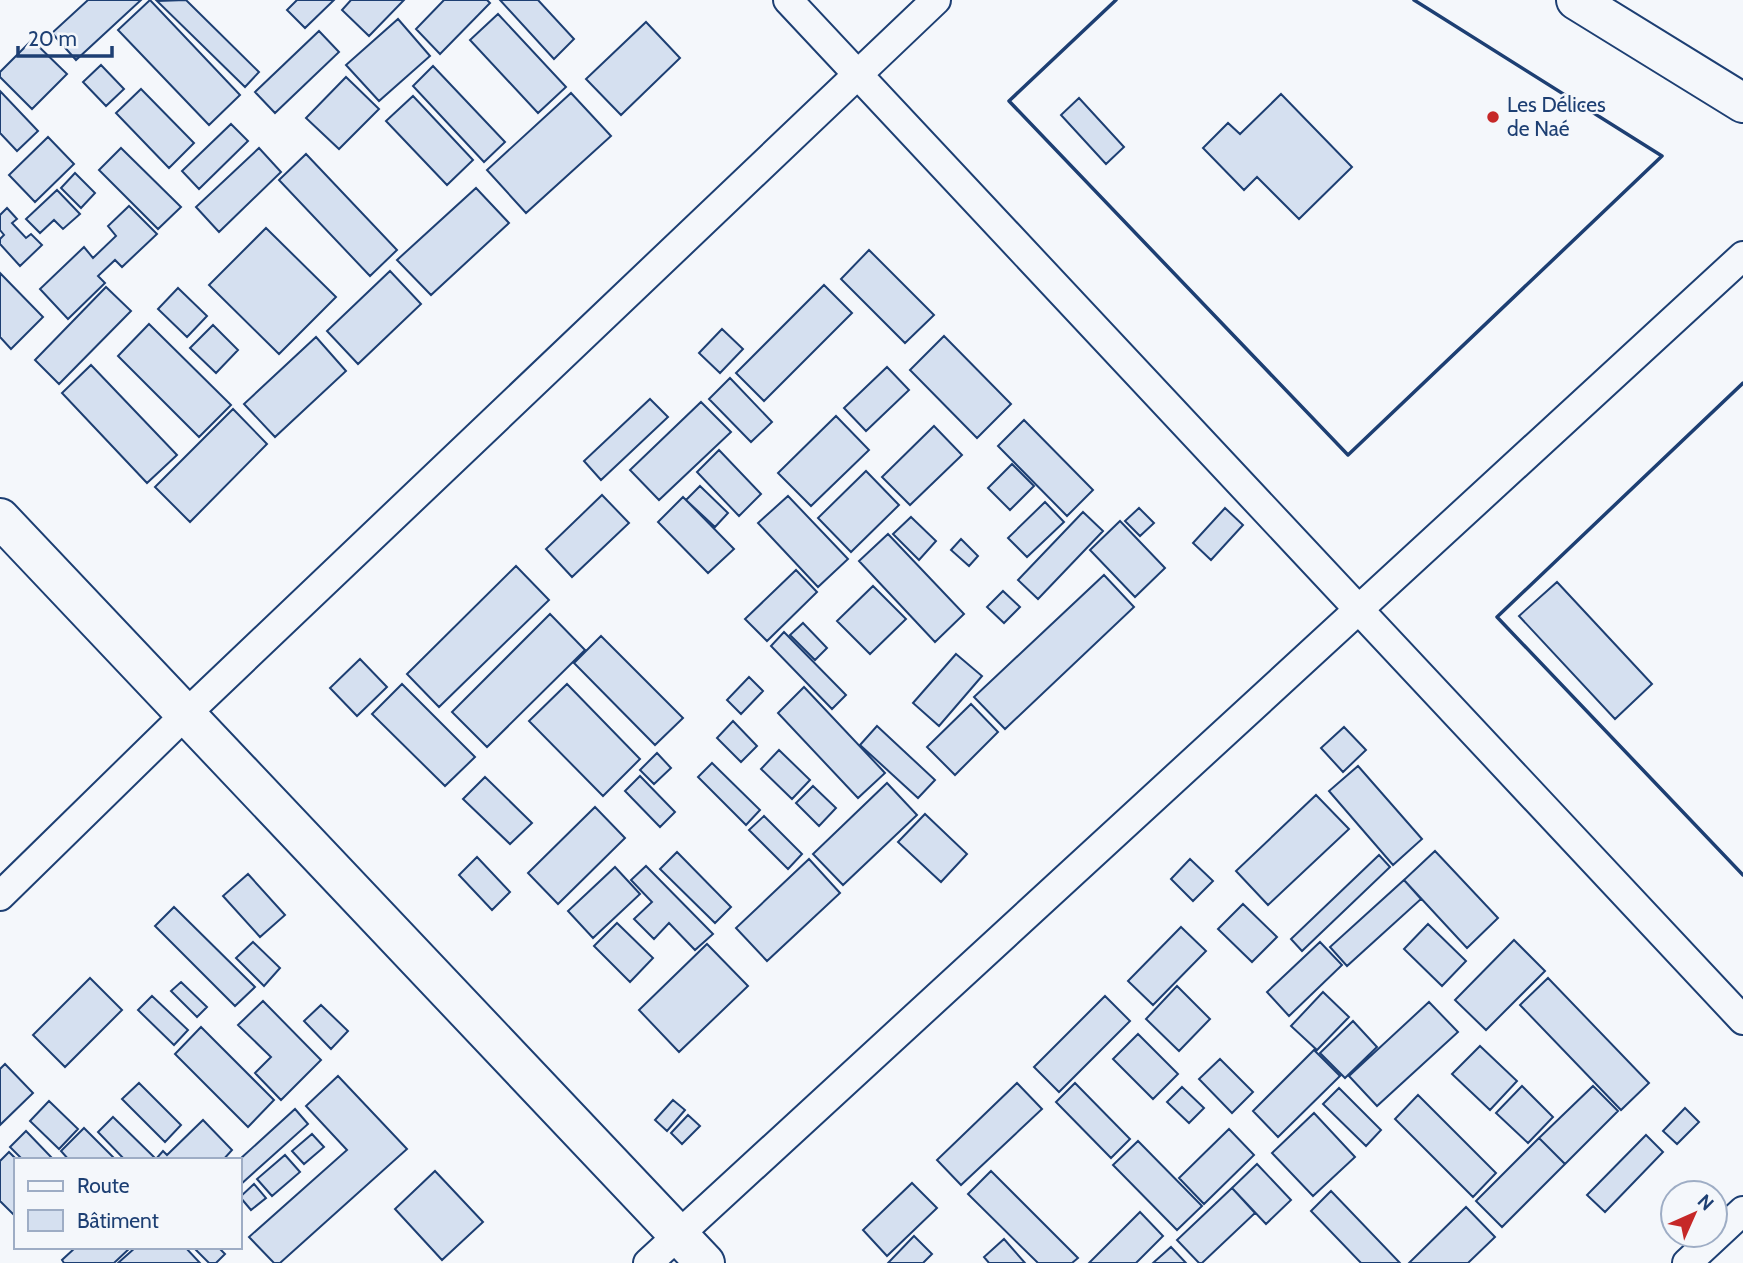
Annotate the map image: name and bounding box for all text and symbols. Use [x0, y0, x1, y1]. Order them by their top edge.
scale bar [18, 14, 112, 58]
text: 20 m [28, 26, 77, 51]
place label: Les Délices de Naé [1507, 92, 1606, 141]
marker: Les Délices de Naé [1485, 109, 1501, 125]
legend [14, 1158, 242, 1249]
text: Route [77, 1173, 130, 1198]
north arrow [1659, 1179, 1729, 1249]
text: N [1693, 1189, 1719, 1215]
text: Bâtiment [77, 1208, 159, 1233]

